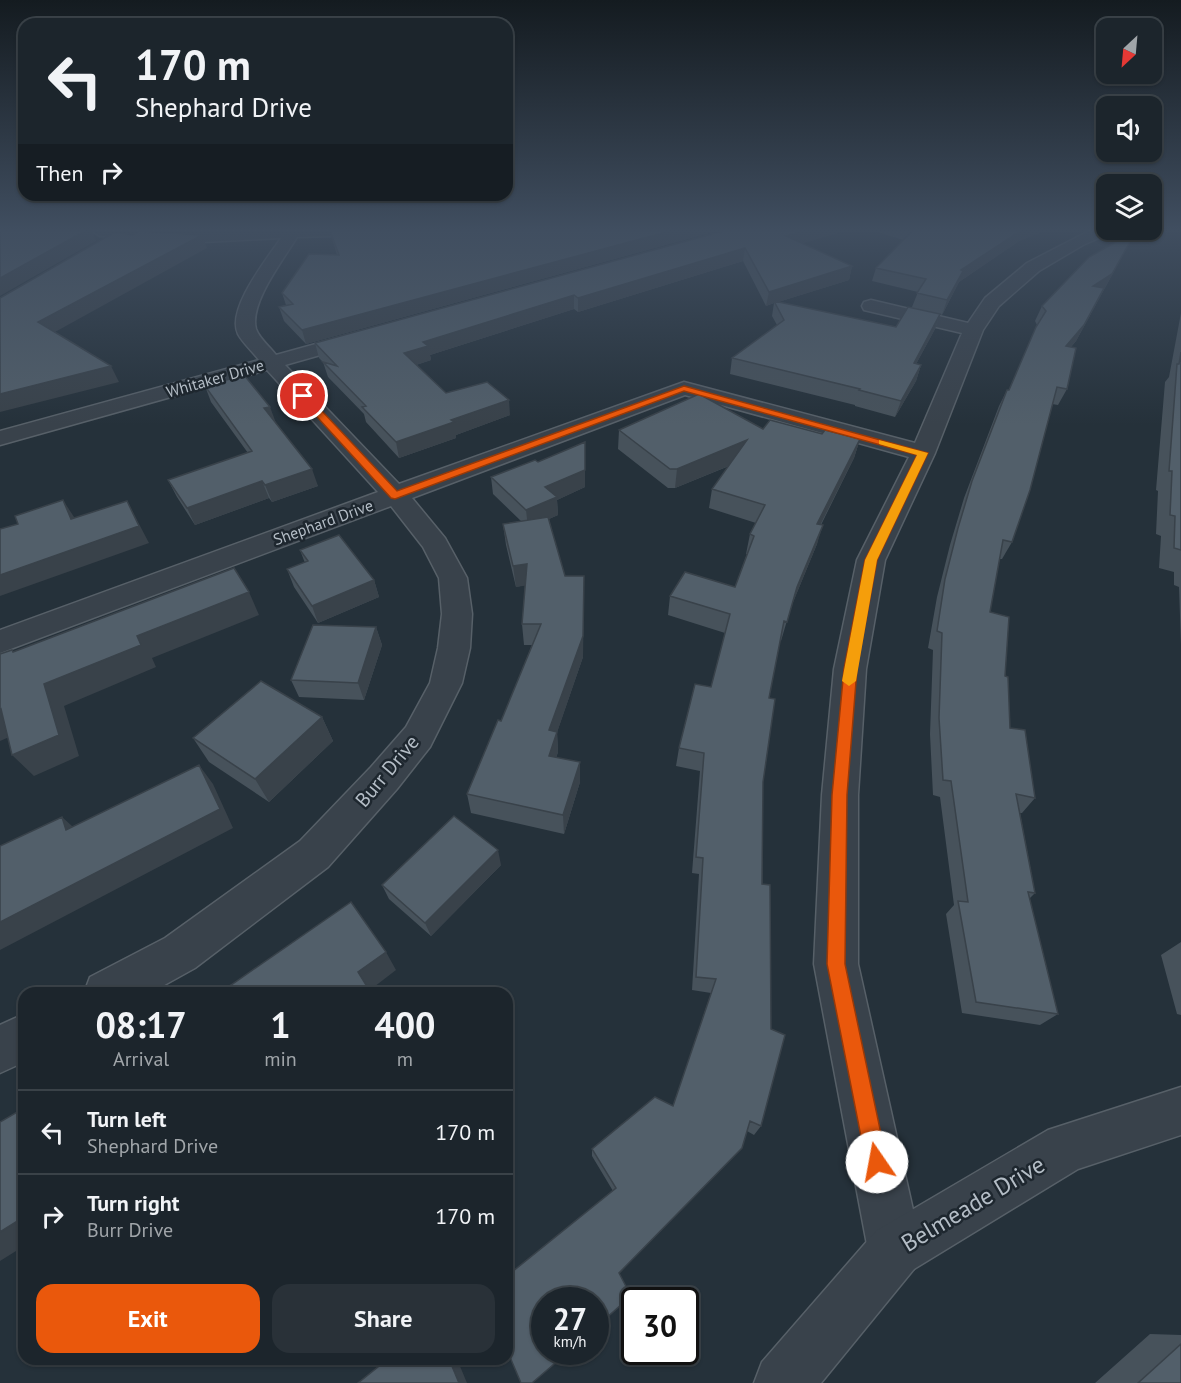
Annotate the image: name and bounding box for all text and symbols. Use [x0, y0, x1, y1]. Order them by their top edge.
north arrow [1096, 18, 1162, 84]
map controls [1096, 18, 1162, 240]
text: 170 m [135, 37, 251, 92]
icon: left [36, 42, 114, 120]
text: Shephard Drive [135, 90, 312, 124]
button: sound [1096, 96, 1162, 162]
icon: right [95, 156, 128, 189]
text: Then [36, 159, 83, 187]
button: layers [1096, 174, 1162, 240]
street label: Whitaker Drive [164, 354, 266, 402]
pin [277, 370, 328, 421]
icon: arrive [286, 379, 319, 412]
street label: Shephard Drive [270, 495, 376, 549]
street label: Burr Drive [349, 730, 425, 812]
text: 08:17 [95, 1001, 187, 1048]
text: 1 [270, 1001, 291, 1048]
text: 400 [374, 1001, 436, 1048]
text: Arrival [113, 1046, 169, 1072]
text: min [264, 1046, 297, 1072]
text: m [397, 1046, 413, 1072]
text: Turn left [87, 1105, 167, 1133]
icon: left [36, 1116, 69, 1149]
text: 170 m [435, 1118, 495, 1146]
position arrow [845, 1130, 909, 1194]
text: Shephard Drive [87, 1133, 218, 1159]
street label: Belmeade Drive [895, 1149, 1050, 1259]
text: Turn right [87, 1189, 179, 1217]
icon: right [36, 1200, 69, 1233]
text: 170 m [435, 1202, 495, 1230]
text: Burr Drive [87, 1217, 173, 1243]
button: Exit [36, 1284, 260, 1353]
button: Share [272, 1284, 495, 1353]
speed limit sign: 30 [621, 1287, 699, 1365]
text: 27 [553, 1299, 587, 1338]
text: km/h [554, 1332, 586, 1351]

